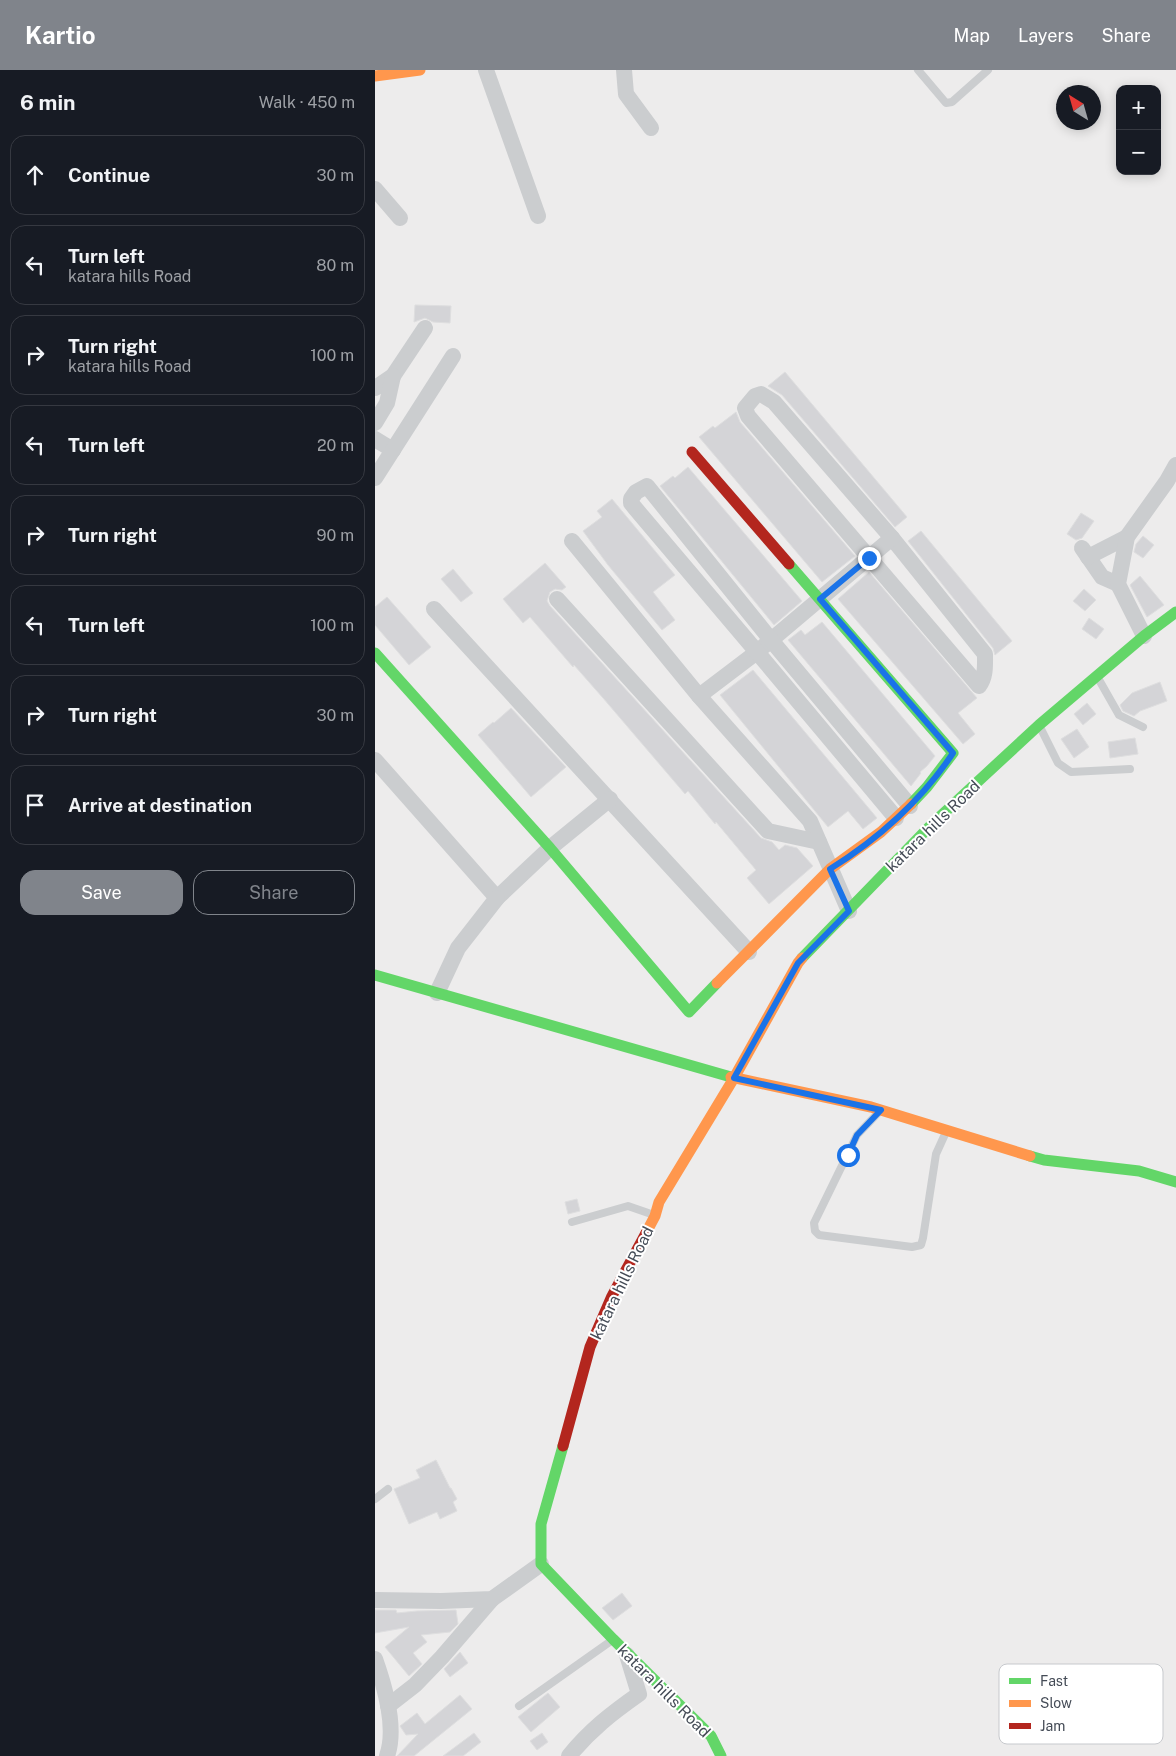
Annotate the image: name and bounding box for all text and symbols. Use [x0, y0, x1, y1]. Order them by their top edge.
text: Kartio [25, 21, 96, 49]
text: Map [954, 25, 990, 46]
text: Layers [1018, 25, 1074, 46]
text: Share [1102, 25, 1151, 46]
north arrow [1056, 85, 1101, 130]
map controls [1116, 85, 1161, 175]
button: + [1116, 85, 1161, 130]
text: 6 min [20, 90, 76, 115]
text: Walk · 450 m [259, 93, 355, 112]
button: − [1116, 130, 1161, 175]
icon: ahead [21, 161, 49, 189]
text: Continue [68, 164, 150, 186]
text: 30 m [317, 166, 354, 185]
text: Turn left [68, 245, 145, 267]
icon: left [21, 251, 49, 279]
text: 80 m [316, 256, 354, 275]
text: katara hills Road [68, 267, 191, 286]
text: Turn right [68, 335, 157, 357]
icon: right [21, 341, 49, 369]
text: 100 m [310, 346, 354, 365]
text: katara hills Road [68, 357, 191, 376]
icon: left [21, 431, 49, 459]
text: Turn left [68, 434, 145, 456]
text: 20 m [317, 436, 354, 455]
icon: right [21, 521, 49, 549]
text: Turn right [68, 524, 157, 546]
text: 90 m [317, 526, 354, 545]
route end [858, 547, 881, 570]
icon: left [21, 611, 49, 639]
text: Turn left [68, 614, 145, 636]
text: 100 m [310, 616, 354, 635]
icon: right [21, 701, 49, 729]
text: Turn right [68, 704, 157, 726]
text: 30 m [317, 706, 354, 725]
street label: katara hills Road [882, 776, 984, 876]
icon: arrive [21, 791, 49, 819]
text: Arrive at destination [68, 794, 252, 816]
button: Save [20, 870, 183, 915]
button: Share [193, 870, 355, 915]
route start [837, 1144, 860, 1167]
street label: katara hills Road [586, 1223, 658, 1343]
street label: katara hills Road [614, 1641, 714, 1741]
legend [999, 1664, 1163, 1744]
text: Fast [1040, 1673, 1068, 1689]
text: Slow [1040, 1695, 1072, 1711]
text: Jam [1040, 1718, 1065, 1734]

